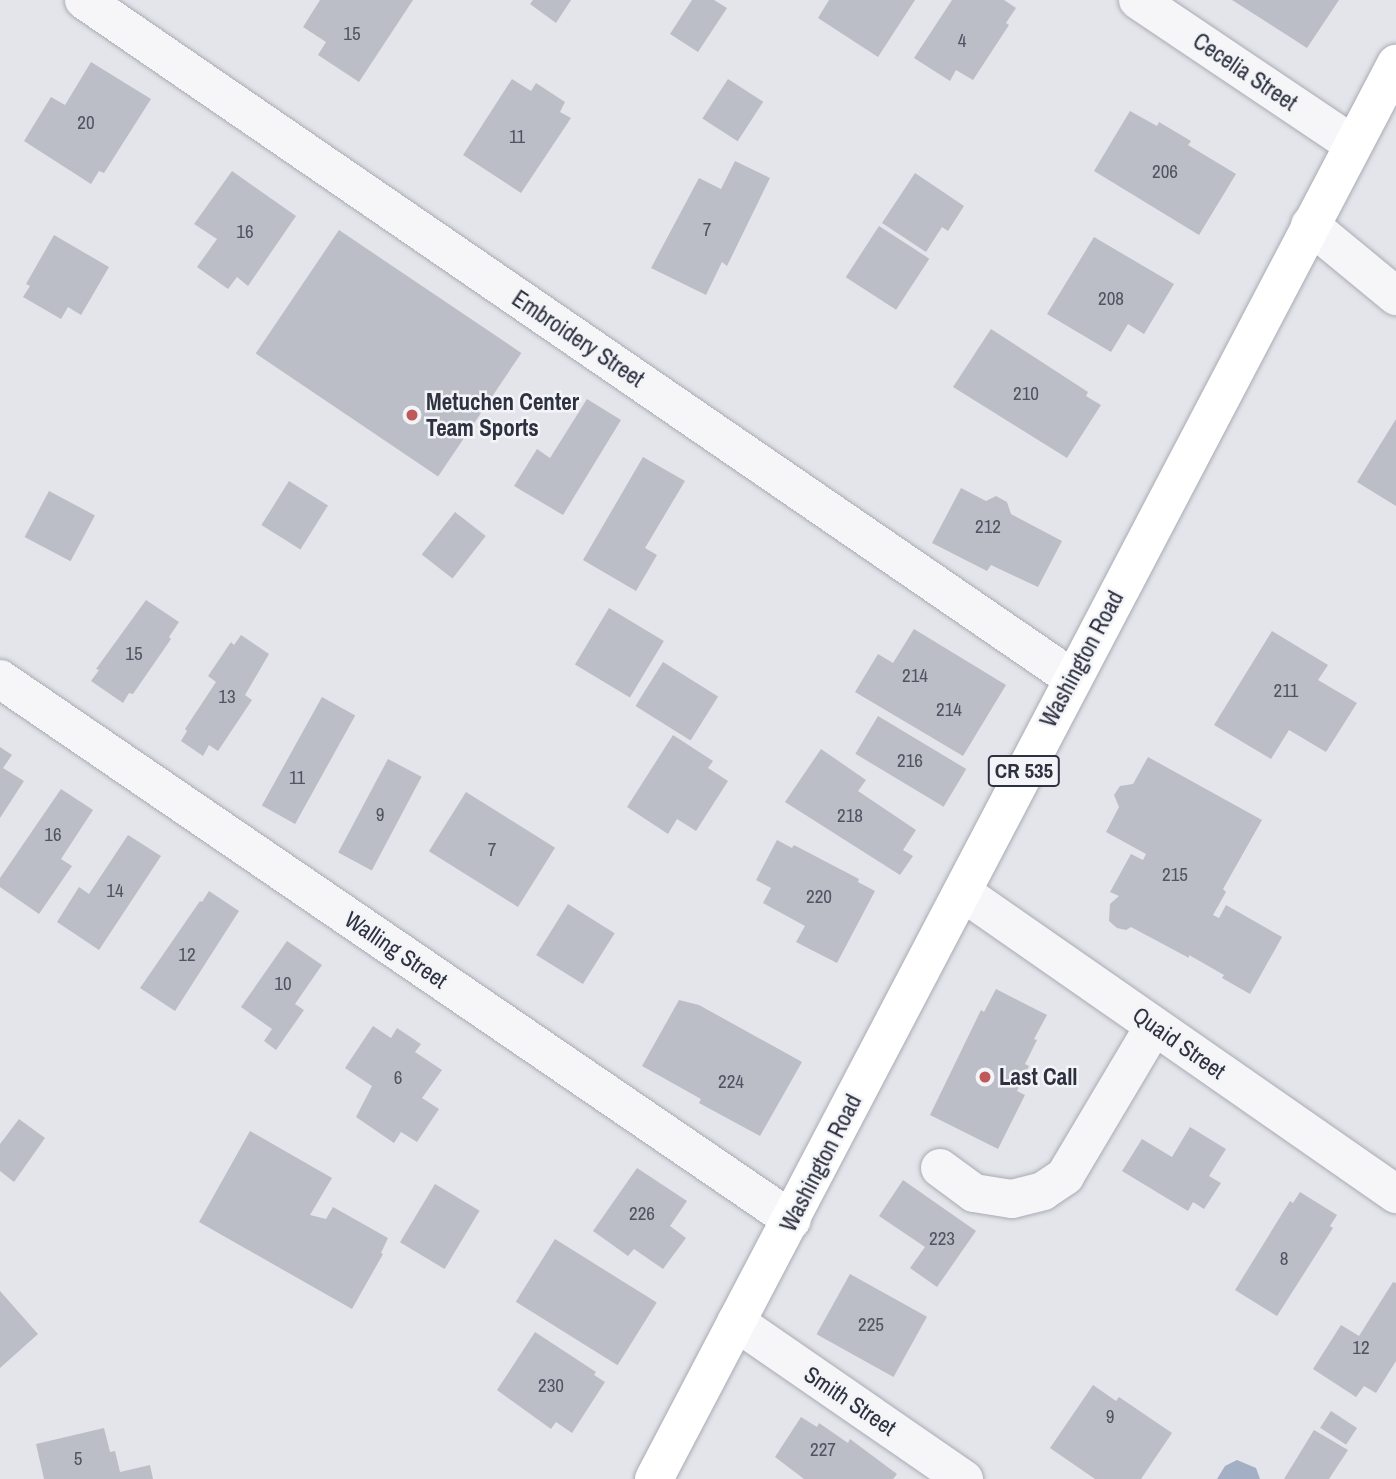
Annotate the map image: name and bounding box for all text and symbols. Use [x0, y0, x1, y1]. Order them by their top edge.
house number: 15 [343, 23, 361, 45]
street label: Cecelia Street [1188, 27, 1302, 117]
house number: 4 [958, 30, 966, 52]
house number: 20 [77, 112, 95, 134]
house number: 11 [509, 126, 525, 148]
house number: 206 [1152, 161, 1178, 183]
house number: 7 [703, 219, 711, 241]
house number: 16 [236, 221, 254, 243]
street label: Embroidery Street [507, 285, 649, 393]
house number: 208 [1098, 288, 1124, 310]
house number: 210 [1013, 383, 1039, 405]
place label: Metuchen Center Team Sports [426, 388, 579, 442]
marker: Metuchen Center Team Sports [404, 407, 420, 423]
house number: 212 [975, 516, 1001, 538]
street label: Washington Road [1035, 586, 1129, 732]
house number: 15 [125, 643, 143, 665]
house number: 214 [902, 665, 928, 687]
house number: 211 [1274, 680, 1298, 702]
house number: 13 [218, 686, 236, 708]
house number: 214 [936, 699, 962, 721]
house number: 216 [897, 750, 923, 772]
road number: CR 535 [987, 754, 1061, 788]
house number: 11 [289, 767, 305, 789]
house number: 9 [376, 804, 384, 826]
house number: 218 [837, 805, 863, 827]
house number: 16 [44, 824, 62, 846]
house number: 7 [488, 839, 496, 861]
house number: 215 [1162, 864, 1188, 886]
house number: 14 [106, 880, 124, 902]
house number: 220 [806, 886, 832, 908]
street label: Walling Street [339, 906, 453, 994]
house number: 12 [178, 944, 196, 966]
house number: 10 [274, 973, 292, 995]
street label: Quaid Street [1127, 1001, 1231, 1085]
place label: Last Call [999, 1063, 1078, 1091]
house number: 6 [394, 1067, 402, 1089]
marker: Last Call [977, 1069, 993, 1085]
house number: 224 [718, 1071, 744, 1093]
street label: Washington Road [775, 1090, 867, 1236]
house number: 226 [629, 1203, 655, 1225]
house number: 223 [929, 1228, 955, 1250]
house number: 8 [1280, 1248, 1288, 1270]
house number: 225 [858, 1314, 884, 1336]
house number: 12 [1352, 1337, 1370, 1359]
street label: Smith Street [799, 1360, 901, 1442]
house number: 230 [538, 1375, 564, 1397]
house number: 9 [1106, 1406, 1114, 1428]
house number: 227 [810, 1439, 836, 1461]
house number: 5 [74, 1448, 82, 1470]

